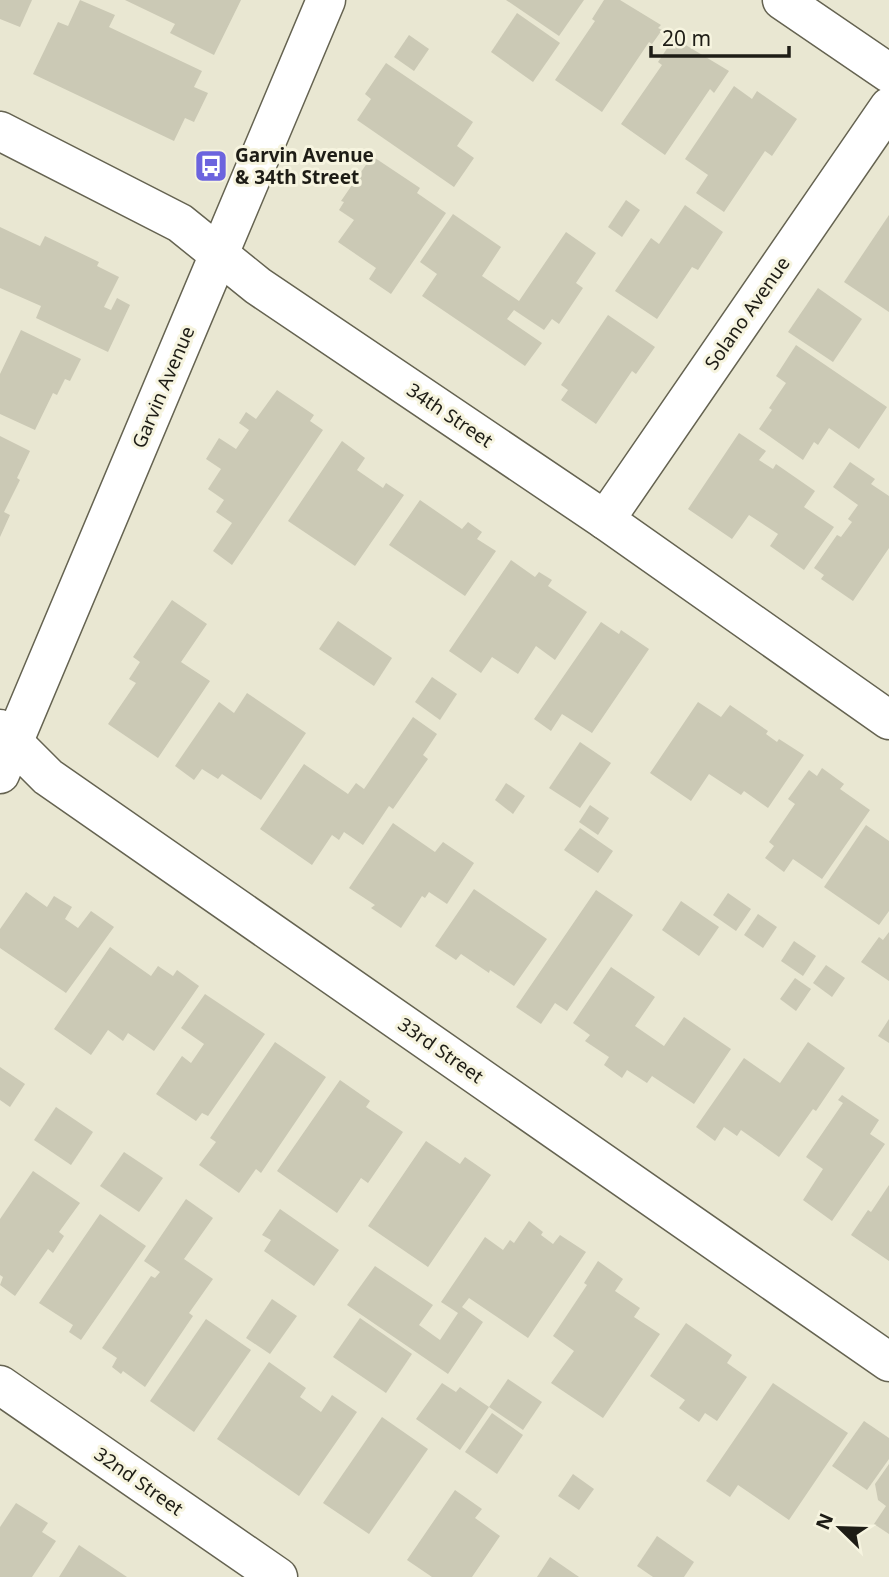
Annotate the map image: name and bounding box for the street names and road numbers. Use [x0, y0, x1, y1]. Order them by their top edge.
street label: Solano Avenue [698, 251, 796, 375]
street label: Garvin Avenue [126, 322, 200, 452]
street label: 34th Street [402, 377, 498, 453]
street label: 33rd Street [393, 1011, 489, 1089]
street label: 32nd Street [89, 1441, 189, 1521]

